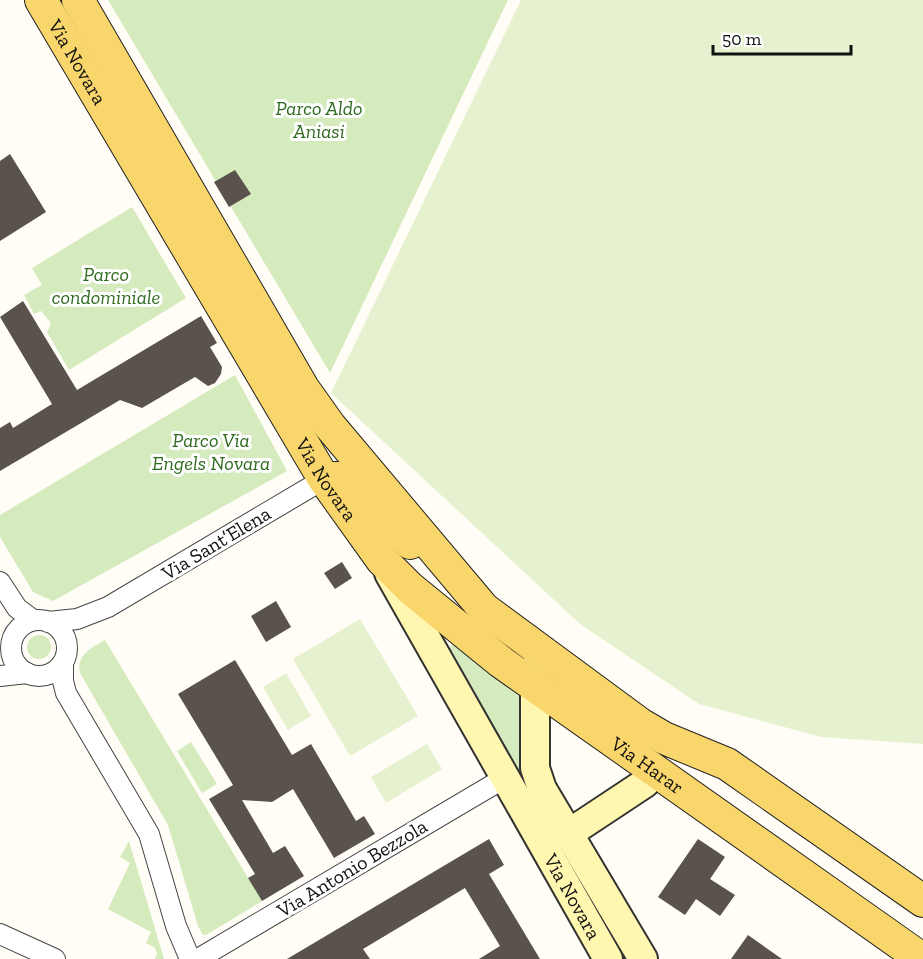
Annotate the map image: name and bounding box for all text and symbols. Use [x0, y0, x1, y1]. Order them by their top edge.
street label: Via Novara [43, 14, 112, 109]
scale bar [713, 18, 851, 56]
text: 50 m [722, 28, 762, 50]
park label: Parco Aldo Aniasi [275, 96, 363, 143]
park label: Parco condominiale [52, 262, 160, 309]
park label: Parco Via Engels Novara [152, 428, 270, 475]
street label: Via Novara [290, 433, 362, 526]
street label: Via Sant’Elena [156, 501, 275, 585]
street label: Via Harar [606, 731, 688, 799]
street label: Via Antonio Bezzola [272, 814, 432, 923]
street label: Via Novara [538, 849, 607, 944]

